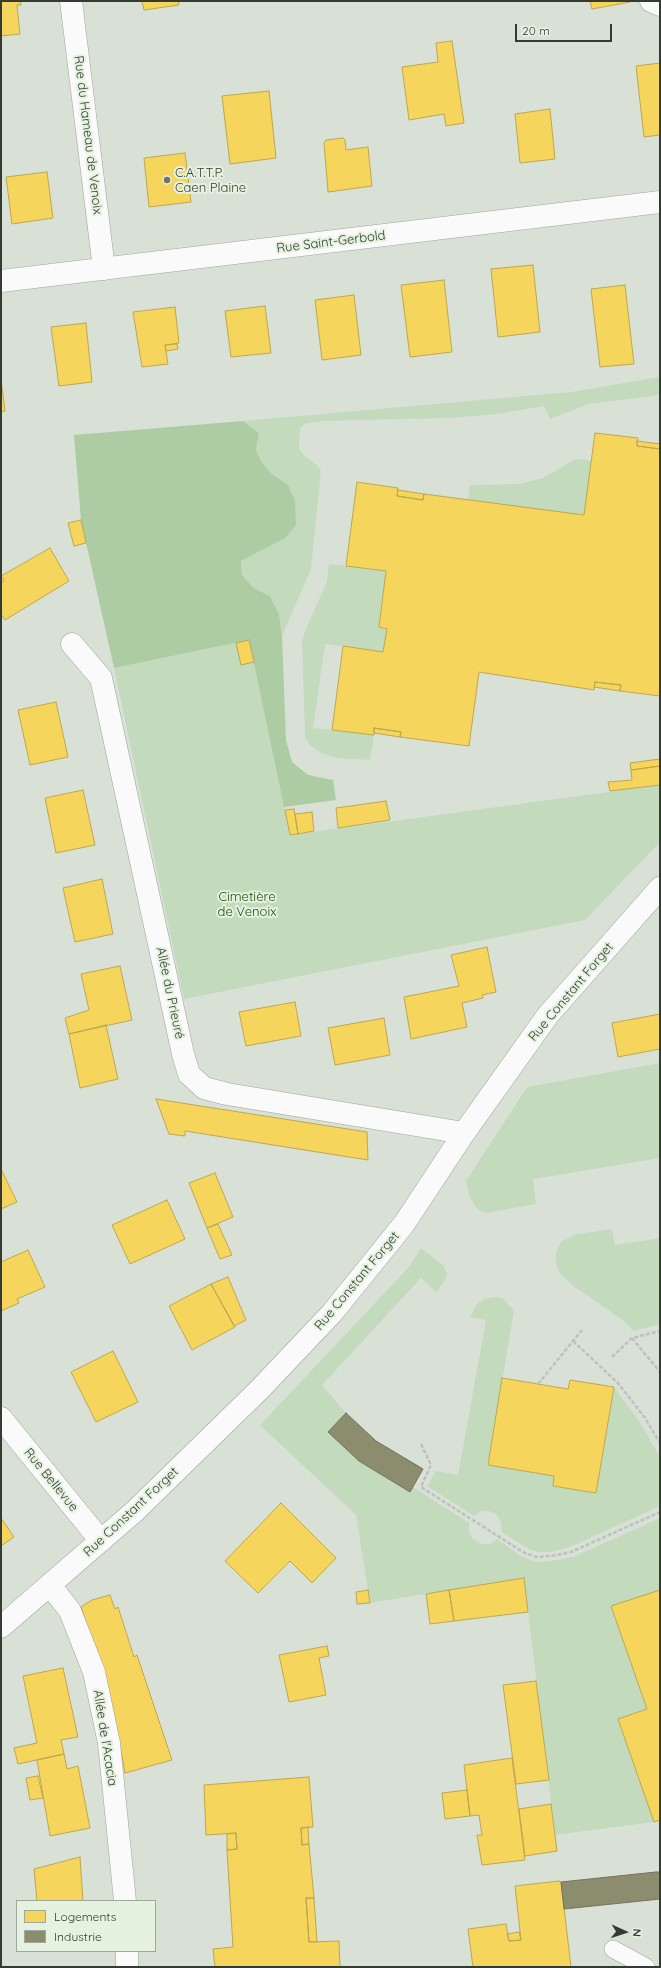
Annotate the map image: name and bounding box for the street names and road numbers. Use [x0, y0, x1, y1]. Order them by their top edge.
street label: Rue du Hameau de Venoix [71, 55, 105, 215]
street label: Rue Saint-Gerbold [276, 228, 386, 256]
street label: Rue Constant Forget [525, 939, 617, 1045]
street label: Allée du Prieuré [153, 945, 187, 1041]
street label: Rue Constant Forget [311, 1228, 403, 1334]
street label: Rue Bellevue [21, 1445, 81, 1515]
street label: Rue Constant Forget [80, 1464, 182, 1560]
street label: Allée de l'Acacia [90, 1689, 120, 1787]

